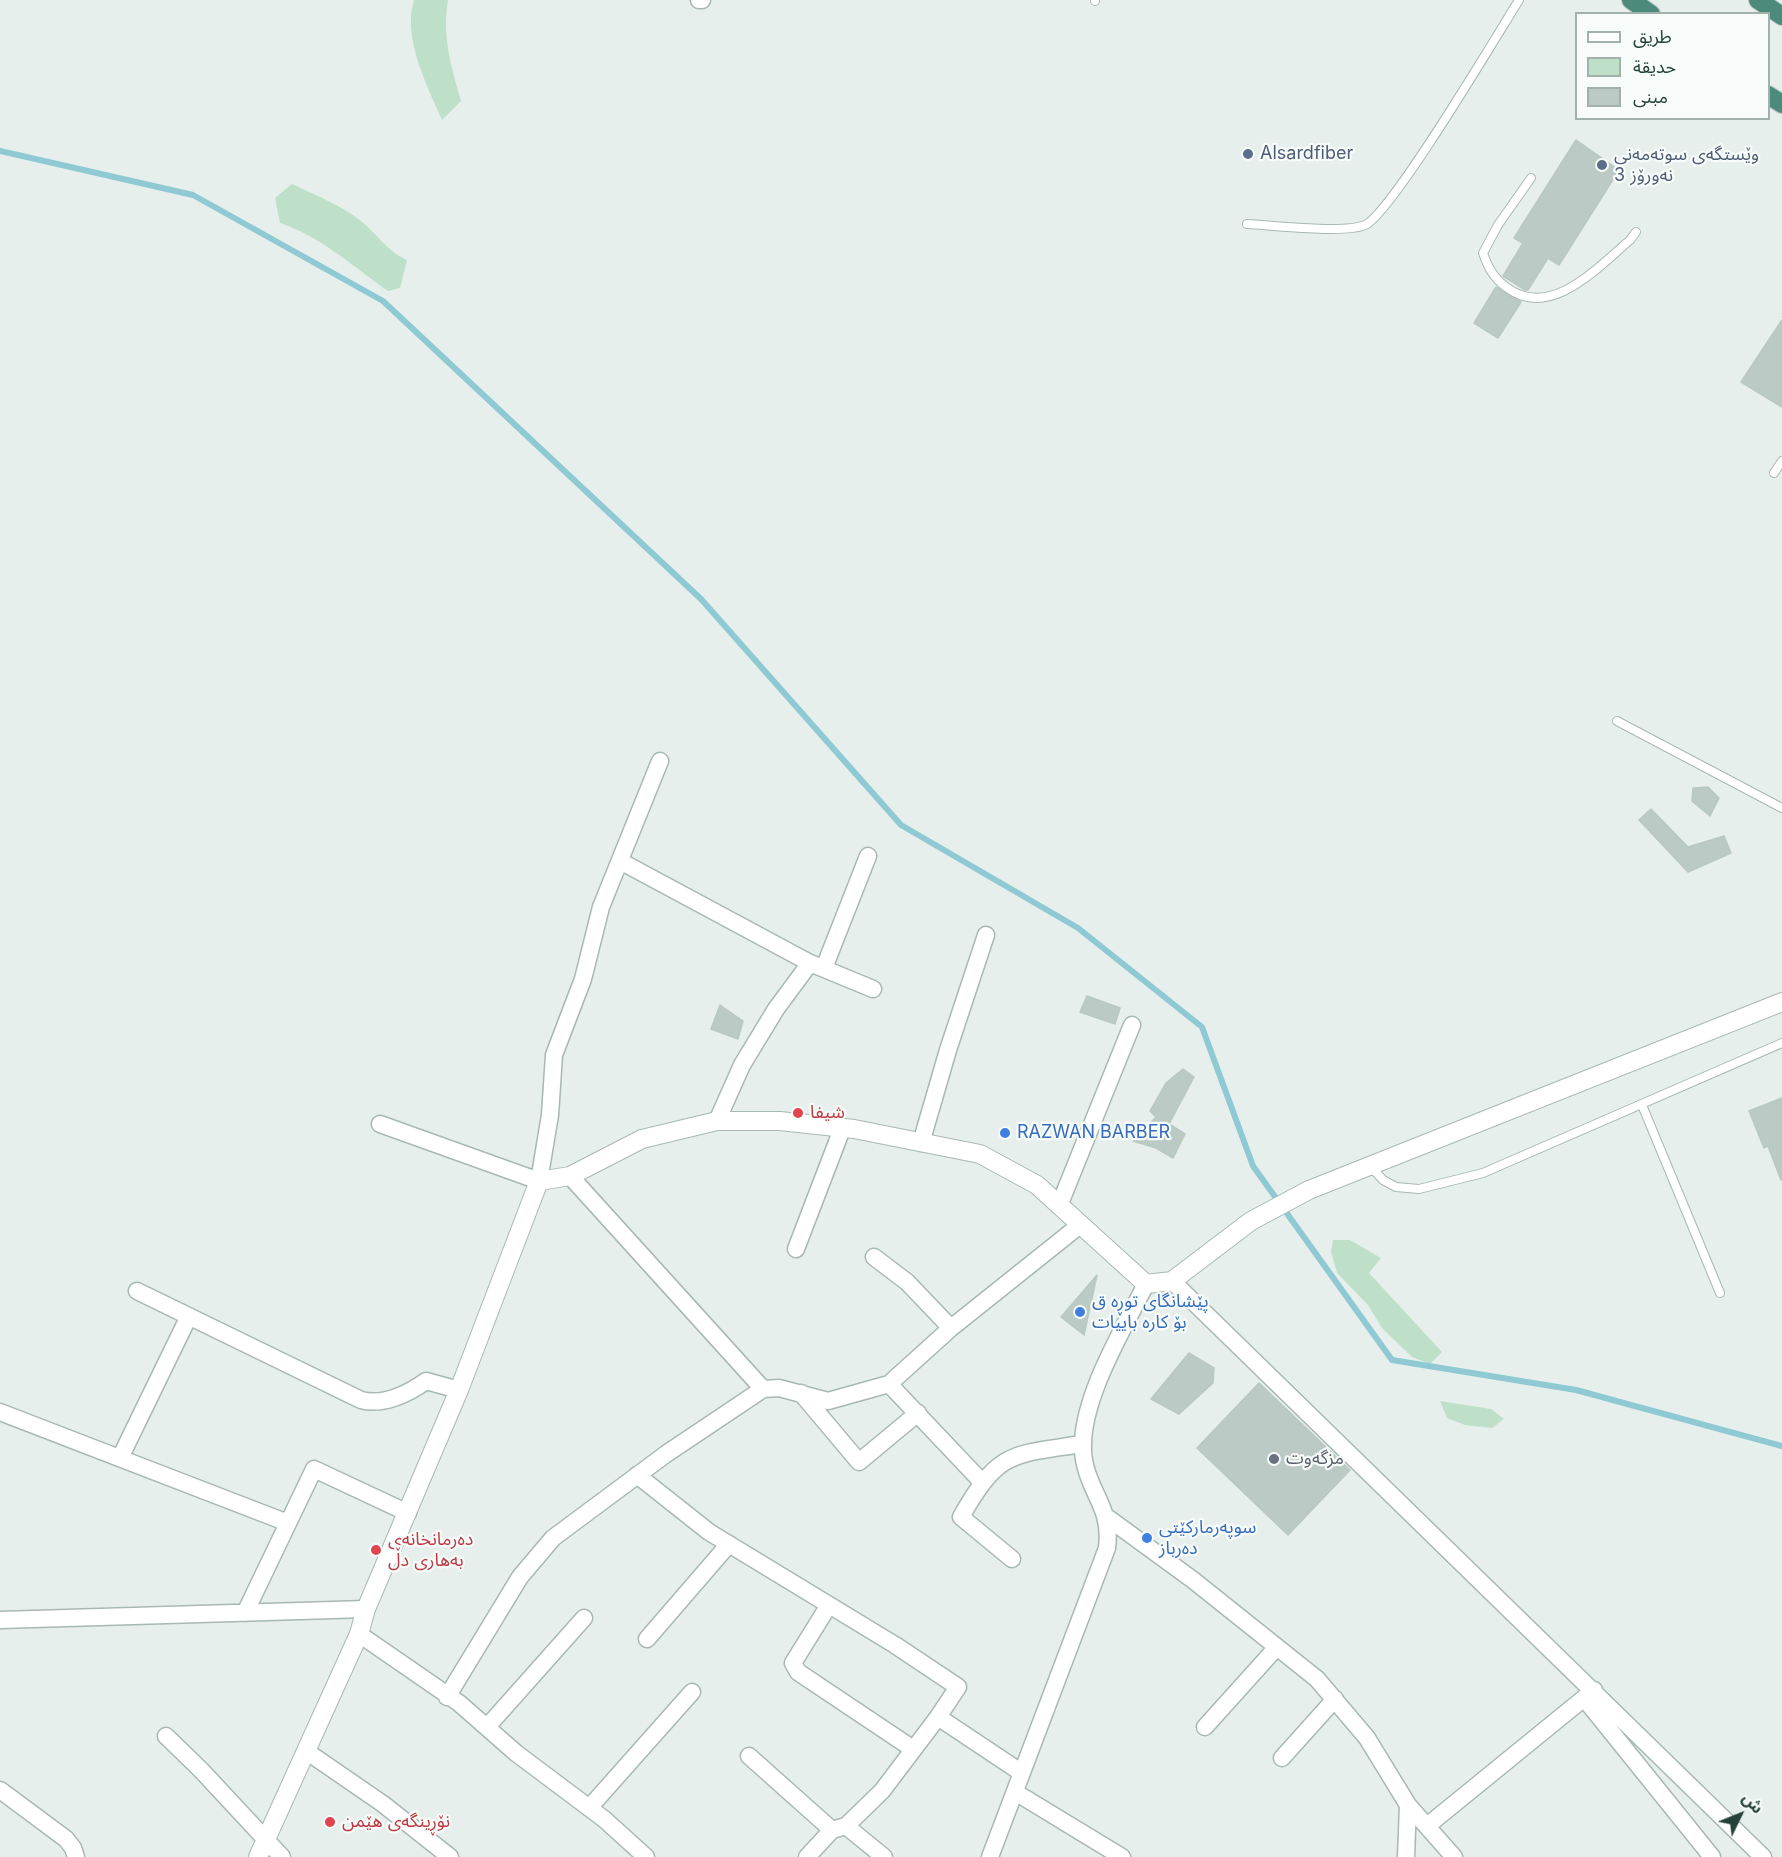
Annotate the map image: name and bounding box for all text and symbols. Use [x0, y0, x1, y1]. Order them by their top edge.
legend [1575, 12, 1770, 120]
text: طريق [1633, 26, 1672, 47]
text: حديقة [1633, 56, 1676, 77]
text: مبنى [1633, 86, 1668, 107]
place label: Alsardfiber [1260, 143, 1353, 165]
place label: وێستگەی سوتەمەنی نەورۆز 3 [1614, 144, 1759, 186]
marker: Alsardfiber [1241, 147, 1255, 161]
marker: وێستگەی سوتەمەنی نەورۆز 3 [1595, 158, 1609, 172]
place label: شیفا [810, 1102, 845, 1124]
marker: شیفا [791, 1106, 805, 1120]
place label: RAZWAN BARBER [1017, 1122, 1170, 1144]
marker: RAZWAN BARBER [998, 1126, 1012, 1140]
place label: پێشانگای توڕه ق بۆ کاره باییات [1092, 1291, 1209, 1334]
marker: پێشانگای توڕه ق بۆ کاره باییات [1073, 1305, 1087, 1319]
place label: مزگه‌وت [1286, 1448, 1344, 1470]
marker: مزگه‌وت [1267, 1452, 1281, 1466]
place label: سوپەرمارکێتی دەرباز [1159, 1517, 1256, 1559]
place label: دەرمانخانەی بەهاری دڵ [388, 1529, 473, 1572]
marker: سوپەرمارکێتی دەرباز [1140, 1531, 1154, 1545]
marker: دەرمانخانەی بەهاری دڵ [369, 1543, 383, 1557]
north arrow [1710, 1785, 1770, 1845]
text: ش [1738, 1788, 1768, 1818]
place label: نۆڕینگەی هێمن [342, 1811, 450, 1833]
marker: نۆڕینگەی هێمن [323, 1815, 337, 1829]

